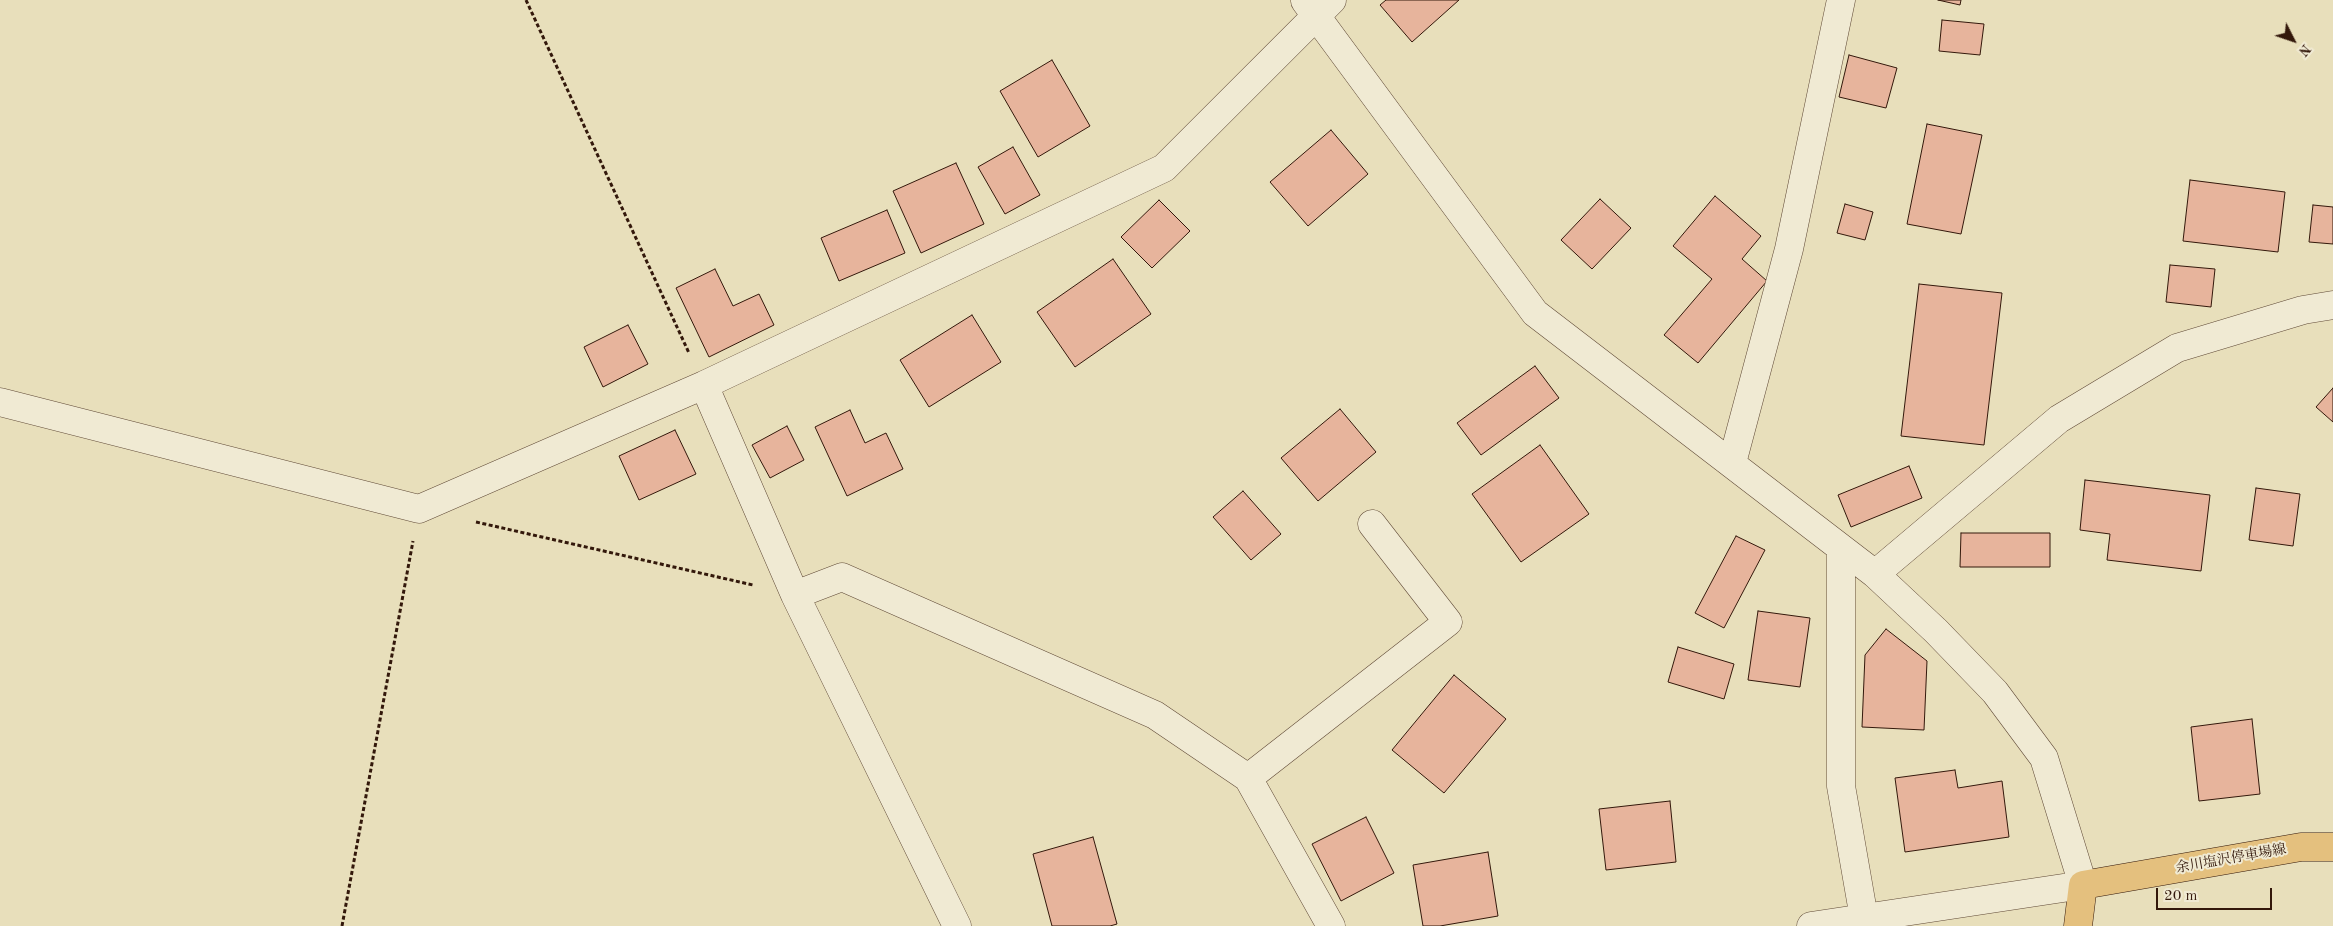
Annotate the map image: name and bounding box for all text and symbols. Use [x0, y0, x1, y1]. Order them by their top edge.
north arrow [2268, 15, 2318, 65]
text: N [2296, 41, 2313, 58]
street label: 余川塩沢停車場線 [2174, 841, 2288, 877]
scale bar [2158, 878, 2274, 910]
text: 20 m [2164, 889, 2198, 904]

